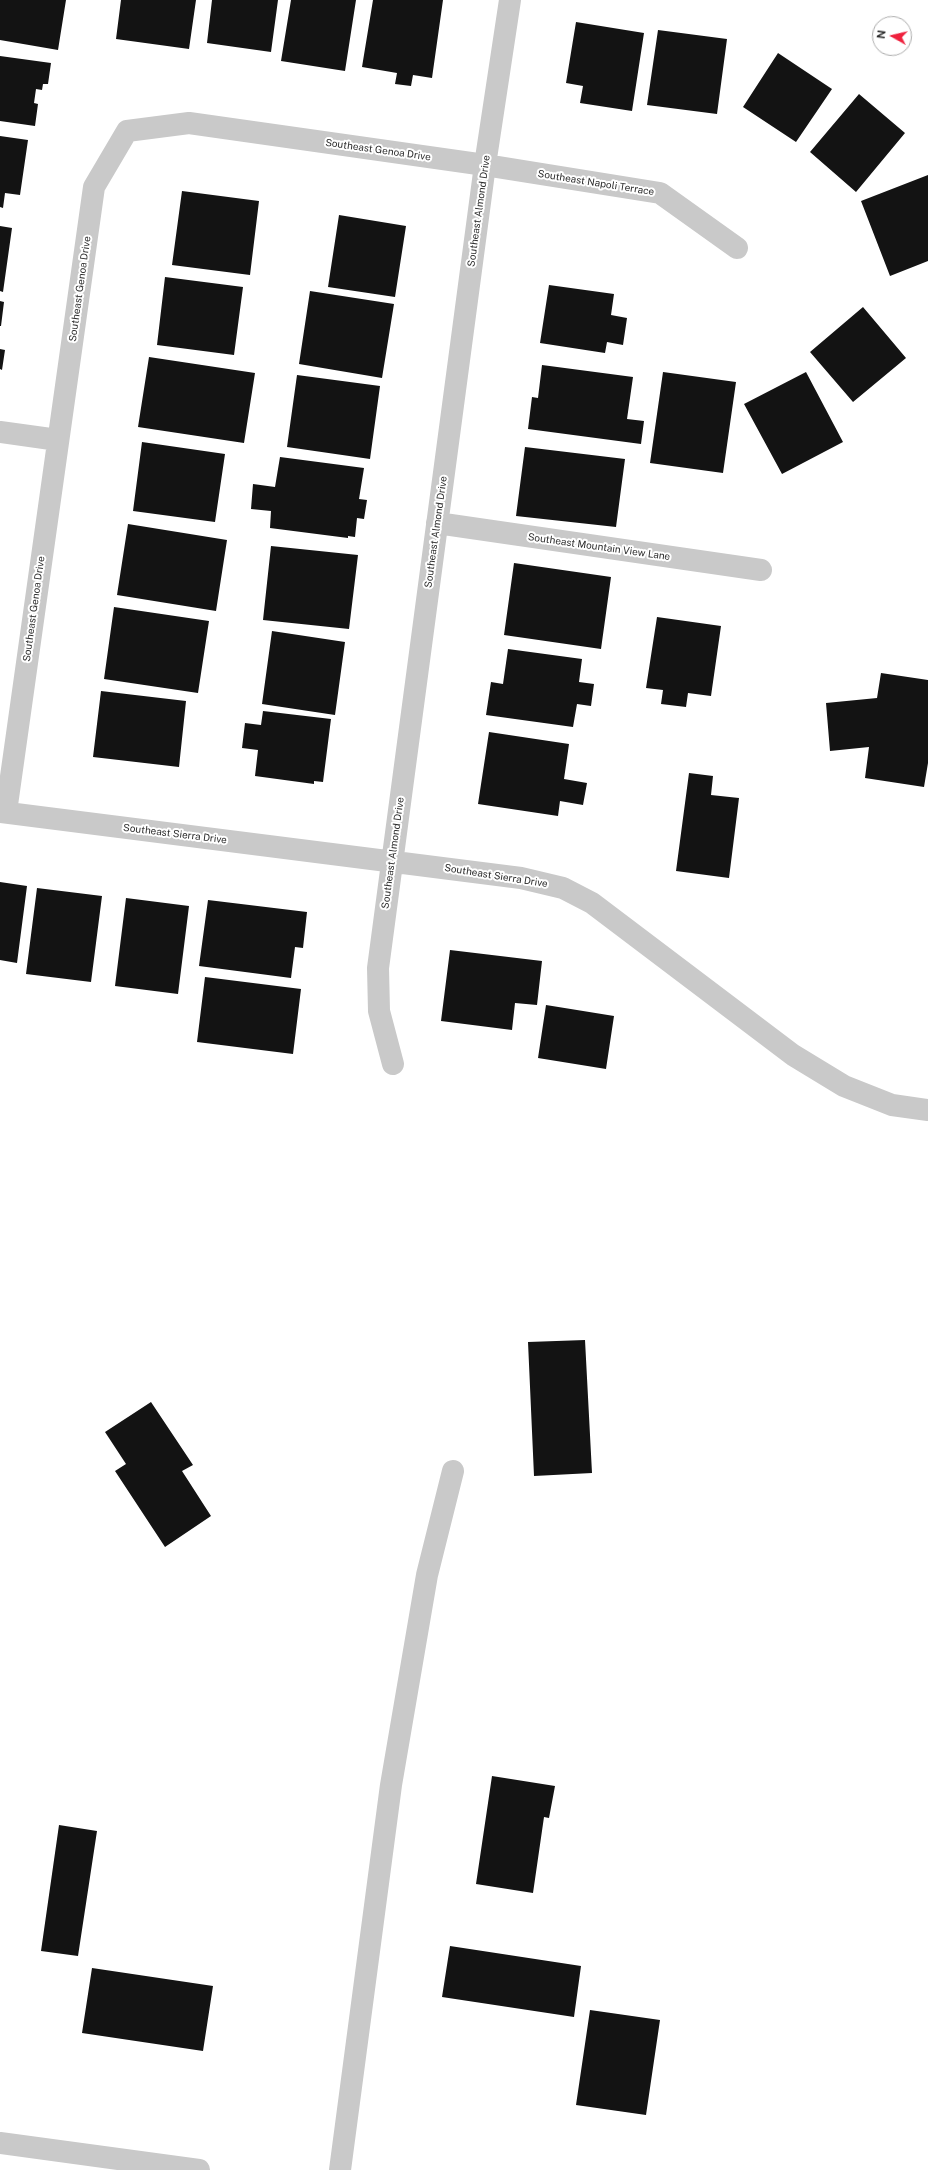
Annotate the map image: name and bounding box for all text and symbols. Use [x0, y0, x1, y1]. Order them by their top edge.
north arrow [872, 16, 912, 56]
text: N [875, 29, 888, 40]
street label: Southeast Genoa Drive [324, 137, 432, 163]
street label: Southeast Almond Drive [465, 154, 493, 268]
street label: Southeast Napoli Terrace [537, 168, 655, 198]
street label: Southeast Genoa Drive [67, 235, 93, 343]
street label: Southeast Almond Drive [422, 475, 450, 589]
street label: Southeast Mountain View Lane [527, 531, 671, 563]
street label: Southeast Genoa Drive [21, 555, 47, 663]
street label: Southeast Almond Drive [379, 796, 407, 910]
street label: Southeast Sierra Drive [122, 822, 228, 846]
street label: Southeast Sierra Drive [443, 862, 549, 890]

